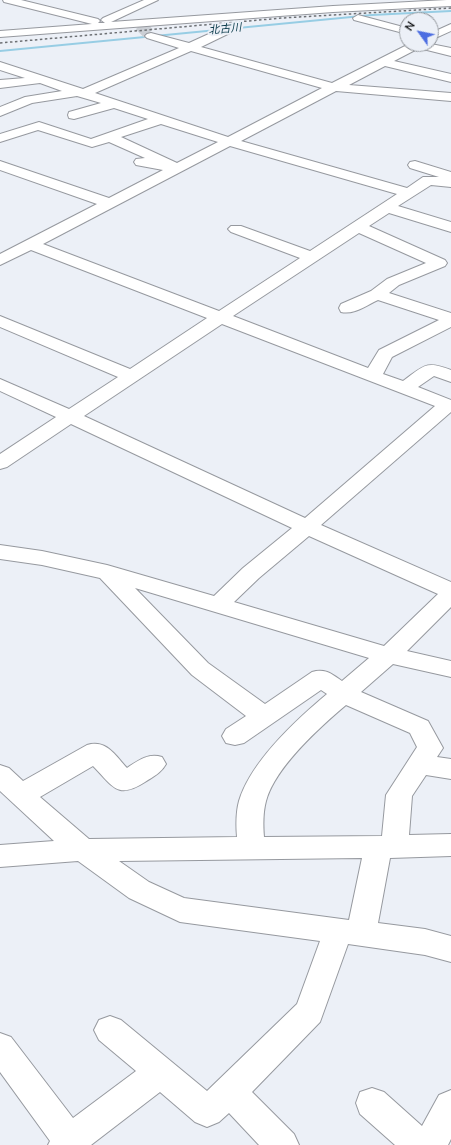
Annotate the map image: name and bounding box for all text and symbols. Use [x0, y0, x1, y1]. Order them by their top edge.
north arrow [399, 12, 439, 52]
text: N [402, 19, 418, 33]
water label: 北古川 [208, 21, 242, 37]

